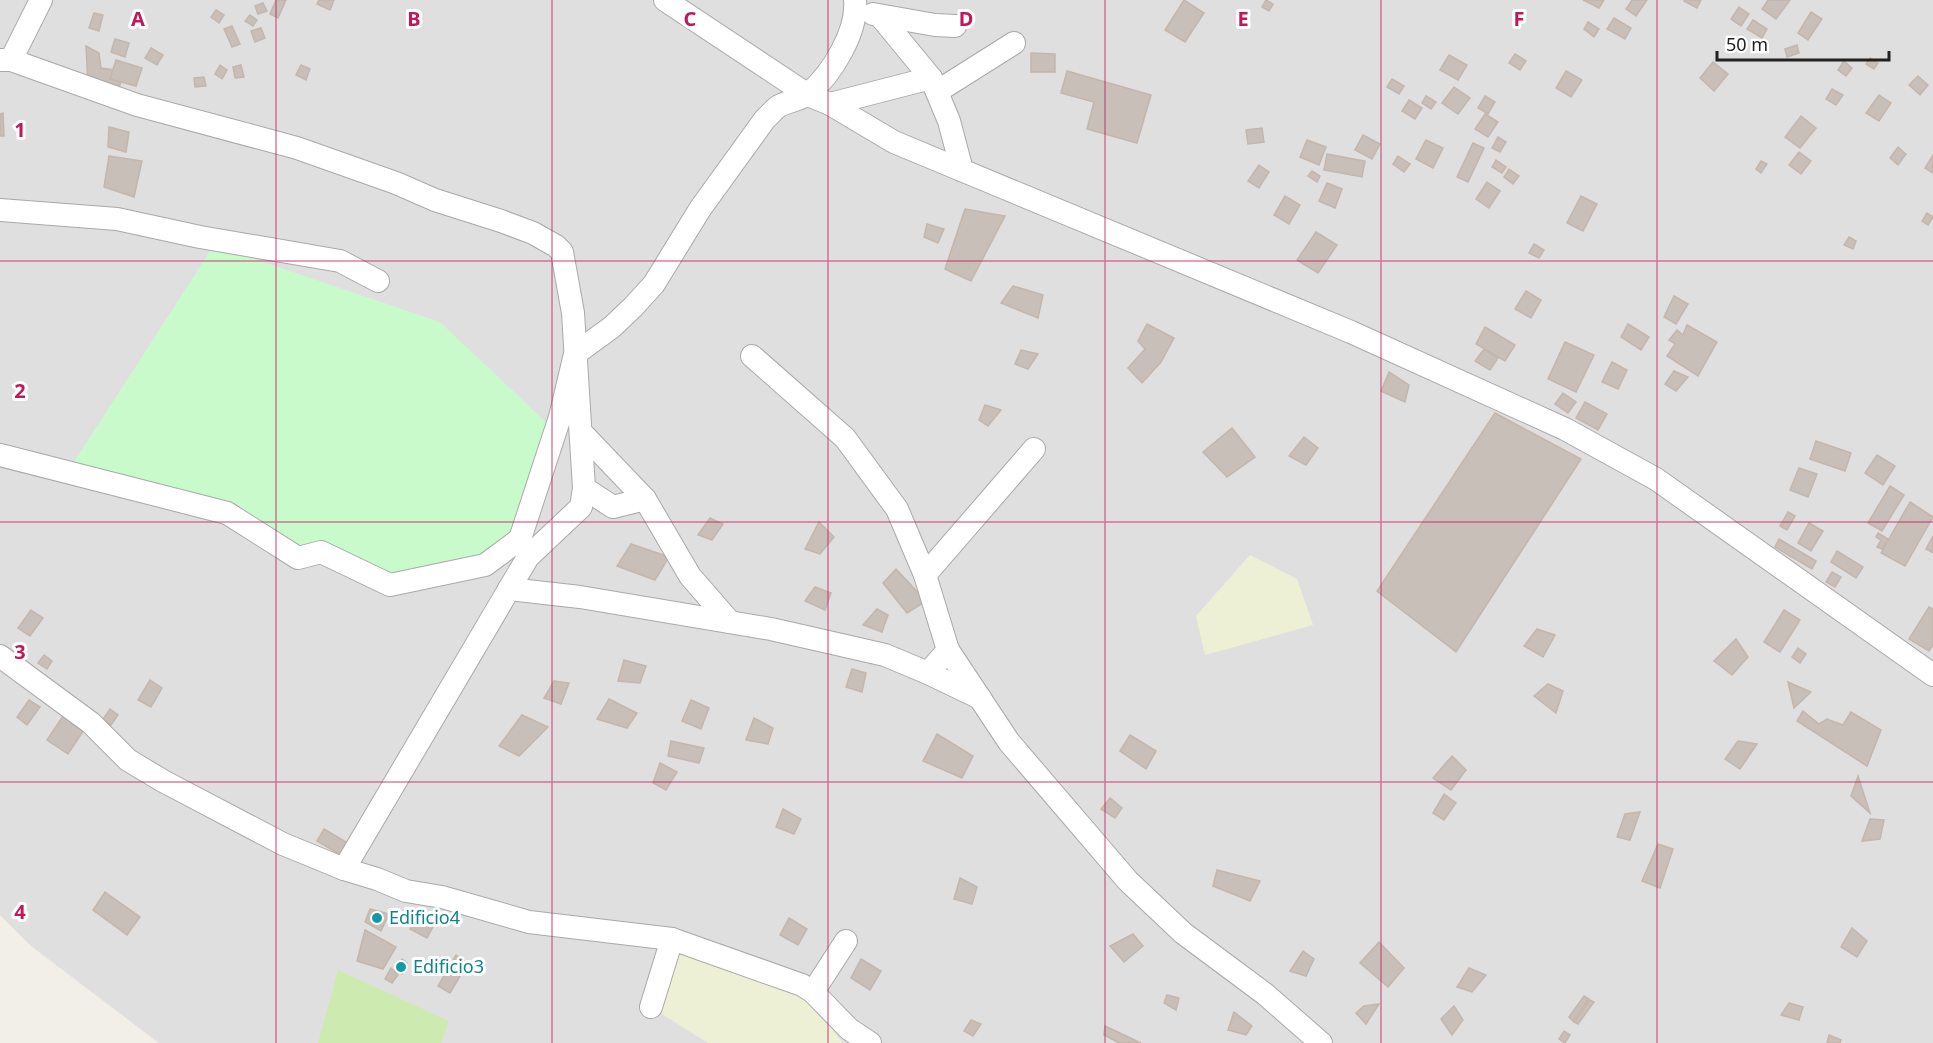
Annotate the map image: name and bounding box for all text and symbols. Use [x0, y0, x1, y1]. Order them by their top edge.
text: A [131, 5, 145, 32]
text: B [407, 5, 421, 32]
text: C [684, 5, 697, 32]
text: D [959, 5, 973, 32]
text: E [1237, 5, 1249, 32]
text: F [1514, 5, 1524, 32]
scale bar [1717, 24, 1890, 62]
text: 50 m [1726, 32, 1768, 56]
text: 1 [14, 116, 26, 143]
text: 2 [14, 377, 26, 404]
text: 3 [14, 638, 26, 665]
text: 4 [14, 898, 26, 925]
place label: Edificio4 [389, 905, 460, 929]
marker: Edificio4 [370, 911, 384, 925]
place label: Edificio3 [413, 954, 484, 978]
marker: Edificio3 [394, 960, 408, 974]

